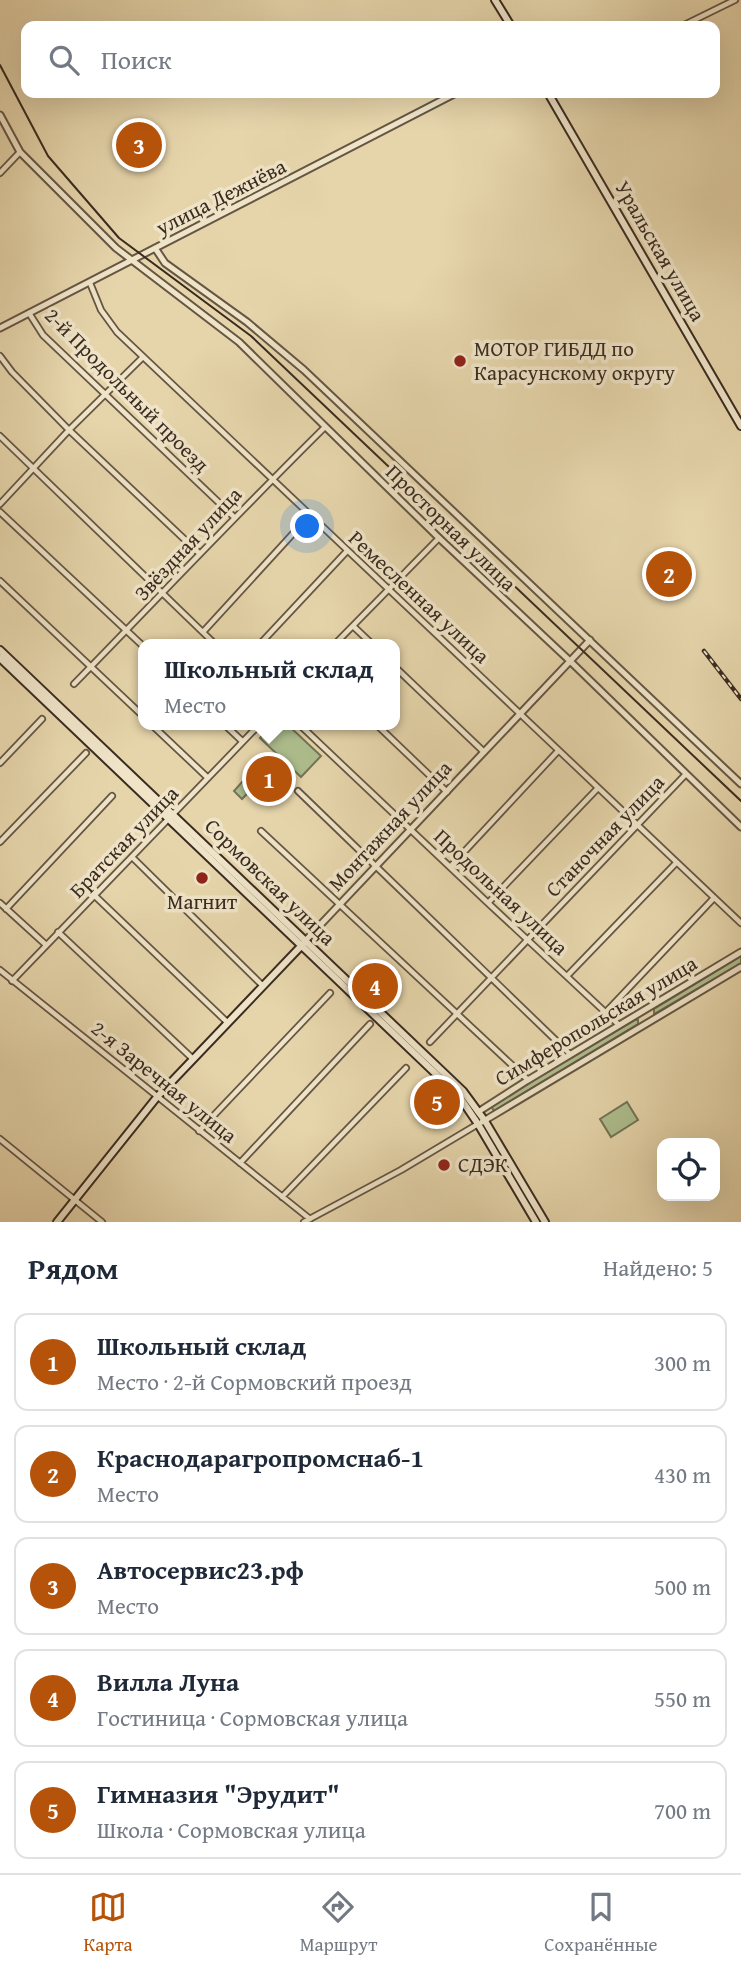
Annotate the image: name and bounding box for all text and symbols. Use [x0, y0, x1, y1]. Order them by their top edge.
search box [21, 21, 720, 98]
text: Поиск [101, 40, 172, 79]
icon: search [45, 41, 83, 79]
pin: 3 [116, 119, 162, 171]
street label: улица Дежнёва [149, 150, 291, 243]
street label: Уральская улица [608, 175, 713, 327]
street label: 2-й Продольный проезд [38, 300, 217, 479]
place label: МОТОР ГИБДД по Карасунскому округу [474, 333, 675, 388]
marker: МОТОР ГИБДД по Карасунскому округу [452, 353, 468, 369]
street label: Просторная улица [379, 457, 524, 598]
street label: Звёздная улица [127, 480, 249, 607]
your location [290, 509, 324, 543]
street label: Ремесленная улица [342, 523, 497, 670]
pin: 2 [646, 548, 692, 600]
popup [138, 639, 400, 730]
text: Школьный склад [164, 649, 374, 688]
text: Место [164, 688, 226, 721]
pin: 1 [246, 753, 292, 805]
street label: Монтажная улица [321, 753, 459, 898]
street label: Станочная улица [538, 767, 671, 904]
street label: Братская улица [62, 779, 185, 905]
street label: Сормовская улица [198, 811, 343, 952]
street label: Продольная улица [427, 821, 575, 962]
marker: Магнит [194, 870, 210, 886]
place label: Магнит [167, 886, 237, 917]
street label: Симферопольская улица [489, 948, 703, 1093]
pin: 4 [352, 960, 398, 1012]
street label: 2-я Заречная улица [85, 1013, 244, 1150]
pin: 5 [414, 1076, 460, 1128]
map controls [657, 1138, 720, 1201]
button: locate [657, 1138, 720, 1201]
place label: СДЭК [458, 1149, 508, 1180]
marker: СДЭК [436, 1157, 452, 1173]
text: Рядом [28, 1246, 119, 1290]
text: Найдено: 5 [603, 1251, 713, 1284]
text: Школьный склад [97, 1326, 306, 1365]
text: 1 [47, 1346, 59, 1379]
text: 300 m [654, 1346, 711, 1379]
text: Место · 2-й Сормовский проезд [97, 1365, 412, 1398]
text: Краснодарагропромснаб-1 [97, 1438, 424, 1477]
text: 2 [47, 1458, 59, 1491]
text: 430 m [654, 1458, 711, 1491]
text: Место [97, 1477, 159, 1510]
text: Автосервис23.рф [97, 1550, 304, 1589]
text: 3 [47, 1570, 59, 1603]
text: 500 m [654, 1570, 711, 1603]
text: Место [97, 1589, 159, 1622]
text: Вилла Луна [97, 1662, 239, 1701]
text: 4 [47, 1682, 59, 1715]
text: 550 m [654, 1682, 711, 1715]
text: Гостиница · Сормовская улица [97, 1701, 408, 1734]
text: Гимназия "Эрудит" [97, 1774, 340, 1813]
text: 5 [47, 1794, 59, 1827]
text: 700 m [654, 1794, 711, 1827]
text: Школа · Сормовская улица [97, 1813, 366, 1846]
tab: Карта [83, 1888, 133, 1958]
tab: Маршрут [300, 1888, 377, 1958]
tab: Сохранённые [544, 1888, 657, 1958]

